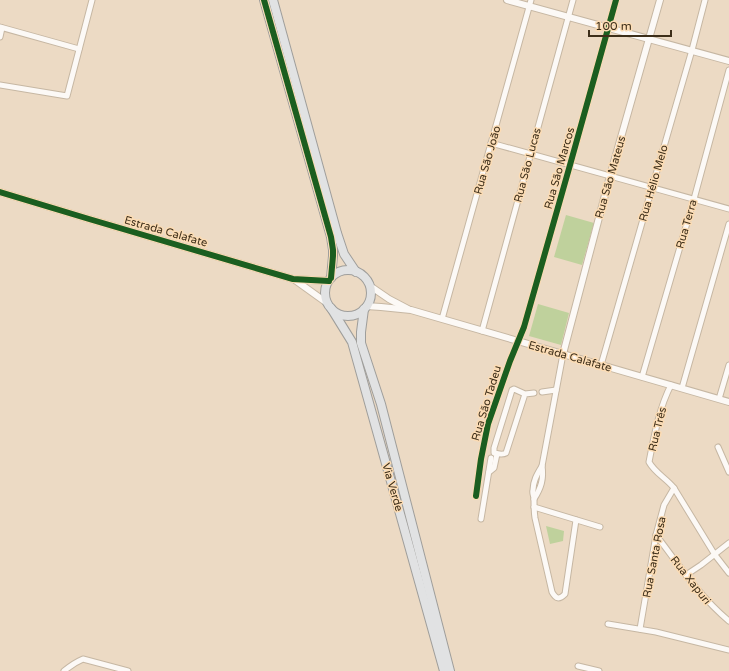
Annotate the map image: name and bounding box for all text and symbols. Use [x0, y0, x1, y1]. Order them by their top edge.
scale bar [589, 12, 671, 38]
text: 100 m [595, 19, 632, 33]
street label: Rua São João [471, 124, 504, 196]
street label: Rua São Marcos [542, 126, 577, 211]
street label: Rua São Lucas [511, 127, 544, 204]
street label: Rua São Mateus [593, 134, 628, 220]
street label: Rua Hélio Melo [636, 143, 671, 223]
street label: Rua Terra [673, 198, 700, 250]
street label: Estrada Calafate [123, 213, 209, 250]
street label: Estrada Calafate [527, 338, 613, 375]
street label: Rua São Tadeu [469, 364, 504, 442]
street label: Rua Três [646, 406, 669, 453]
street label: Via Verde [379, 461, 406, 513]
street label: Rua Santa Rosa [640, 515, 669, 599]
street label: Rua Xapuri [668, 554, 713, 607]

